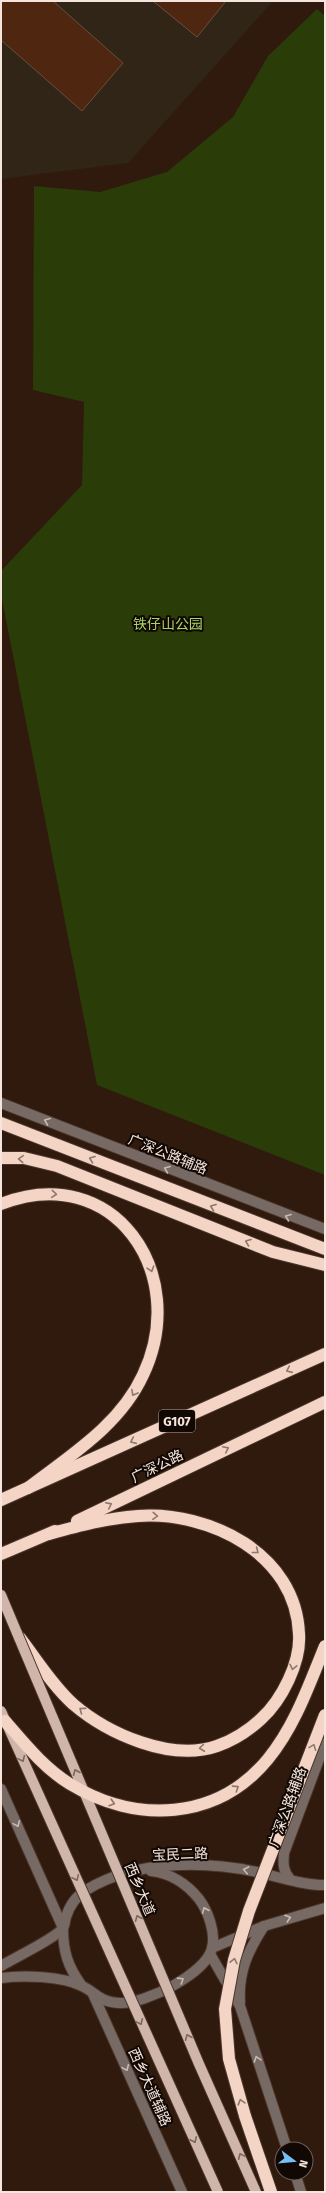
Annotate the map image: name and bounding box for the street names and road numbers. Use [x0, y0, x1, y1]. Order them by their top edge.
street label: 广深公路辅路 [126, 1131, 210, 1178]
road number: G107 [159, 1410, 195, 1432]
street label: 广深公路 [128, 1447, 186, 1486]
street label: 广深公路辅路 [265, 1765, 310, 1850]
street label: 宝民二路 [152, 1845, 208, 1864]
street label: 西乡大道 [121, 1860, 158, 1918]
street label: 西乡大道辅路 [125, 2045, 174, 2129]

